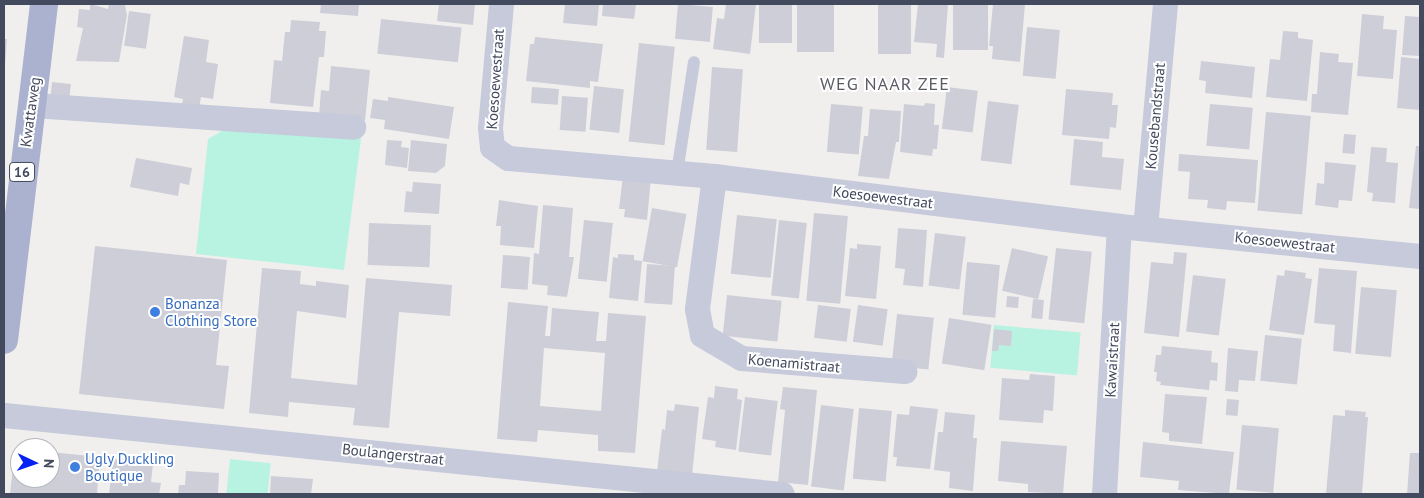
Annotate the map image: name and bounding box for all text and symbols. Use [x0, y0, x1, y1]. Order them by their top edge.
street label: Koesoewestraat [483, 28, 507, 130]
street label: Kousebandstraat [1141, 62, 1169, 170]
district label: WEG NAAR ZEE [818, 73, 952, 95]
street label: Kwattaweg [16, 76, 44, 148]
road number: 16 [8, 160, 36, 183]
street label: Koesoewestraat [832, 182, 934, 212]
street label: Koesoewestraat [1234, 228, 1336, 256]
place label: Bonanza Clothing Store [165, 294, 257, 329]
marker: Bonanza Clothing Store [149, 306, 161, 318]
street label: Kawaistraat [1101, 322, 1123, 398]
street label: Koenamistraat [747, 350, 841, 376]
north arrow [10, 438, 60, 488]
street label: Boulangerstraat [341, 440, 445, 468]
place label: Ugly Duckling Boutique [85, 449, 175, 484]
text: N [40, 459, 58, 469]
marker: Ugly Duckling Boutique [69, 461, 81, 473]

